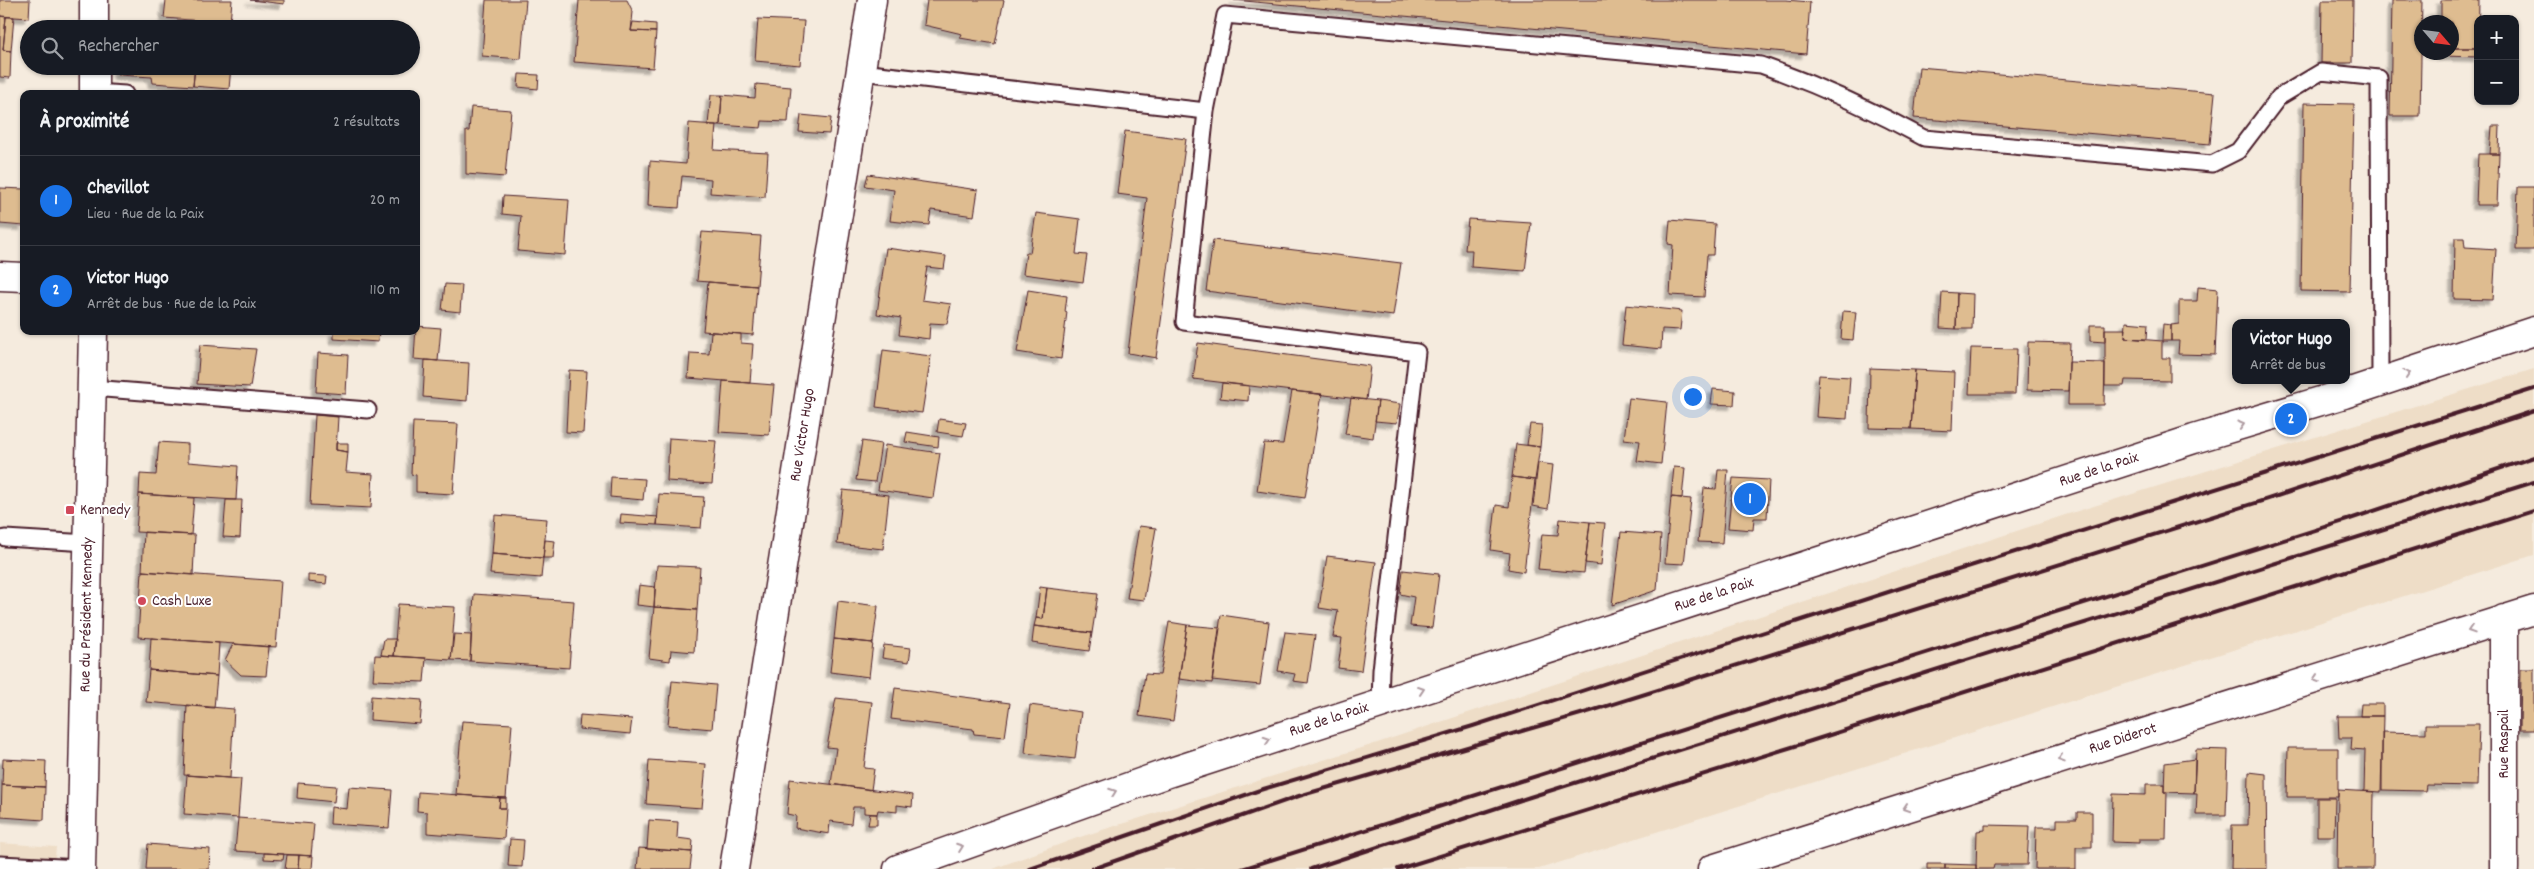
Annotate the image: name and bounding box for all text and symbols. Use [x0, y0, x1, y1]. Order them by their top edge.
north arrow [2414, 15, 2459, 60]
map controls [2474, 15, 2519, 105]
button: + [2474, 15, 2519, 60]
search box [20, 20, 420, 75]
icon: search [38, 34, 66, 62]
text: Rechercher [78, 34, 159, 61]
button: − [2474, 60, 2519, 105]
text: À proximité [40, 108, 129, 138]
text: 2 résultats [333, 111, 400, 134]
text: Chevillot [87, 176, 149, 203]
text: 1 [54, 189, 58, 212]
text: 20 m [370, 189, 400, 212]
text: Lieu · Rue de la Paix [87, 203, 204, 226]
text: Victor Hugo [87, 266, 169, 293]
text: 2 [53, 279, 60, 302]
text: 110 m [370, 279, 400, 302]
text: Arrêt de bus · Rue de la Paix [87, 293, 256, 316]
popup [2232, 319, 2350, 384]
text: Victor Hugo [2250, 327, 2332, 354]
text: Arrêt de bus [2250, 354, 2326, 377]
one-way arrow [2402, 369, 2410, 379]
your location [1680, 384, 1706, 410]
street label: Rue Victor Hugo [784, 387, 822, 483]
pin: 2 [2275, 400, 2307, 438]
one-way arrow [2236, 420, 2244, 430]
street label: Rue de la Paix [2056, 446, 2142, 494]
pin: 1 [1734, 480, 1766, 518]
place label: Kennedy [80, 499, 131, 522]
marker: Kennedy [64, 504, 76, 516]
street label: Rue du Président Kennedy [74, 537, 100, 693]
street label: Rue de la Paix [1671, 571, 1757, 619]
place label: Cash Luxe [152, 590, 212, 613]
marker: Cash Luxe [136, 595, 148, 607]
one-way arrow [2467, 624, 2475, 634]
one-way arrow [2312, 673, 2320, 683]
one-way arrow [1417, 686, 1425, 696]
street label: Rue de la Paix [1286, 696, 1372, 744]
street label: Rue Raspail [2493, 709, 2516, 779]
street label: Rue Diderot [2086, 717, 2160, 761]
one-way arrow [1262, 736, 1271, 746]
one-way arrow [2057, 753, 2065, 763]
one-way arrow [1108, 788, 1117, 798]
one-way arrow [1902, 802, 1910, 812]
one-way arrow [955, 843, 964, 853]

